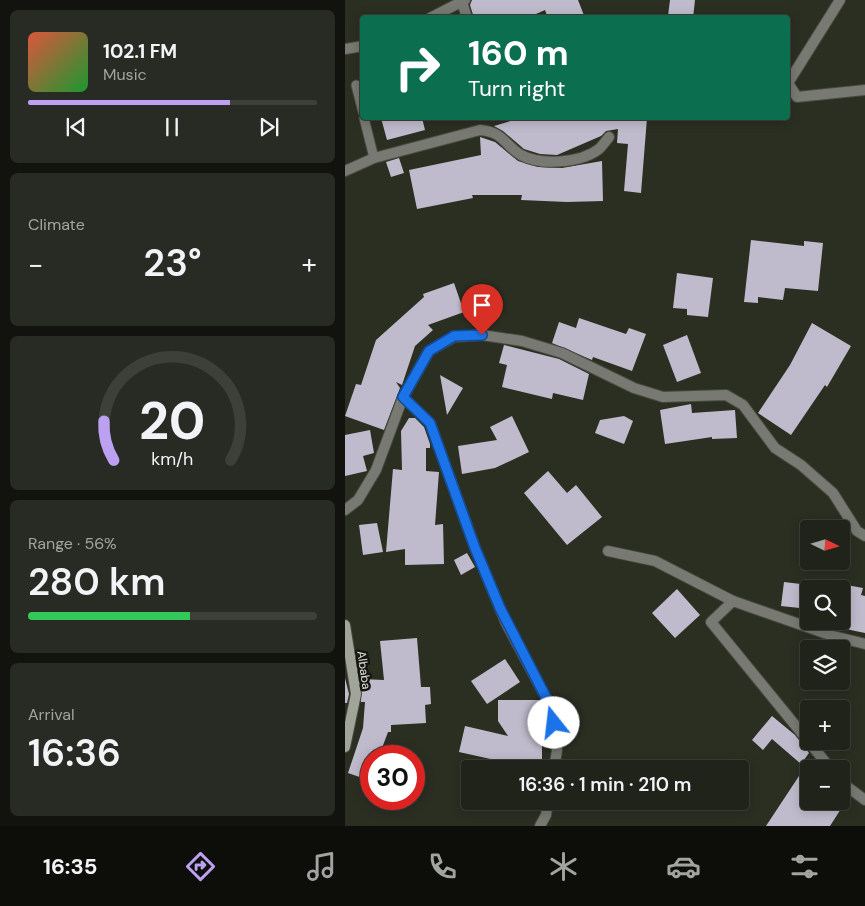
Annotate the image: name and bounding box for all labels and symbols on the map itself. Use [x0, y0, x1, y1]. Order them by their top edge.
pin [461, 284, 503, 335]
north arrow [800, 520, 850, 570]
street label: Albaba [353, 650, 375, 690]
position arrow [527, 696, 579, 748]
speed limit sign: 30 [360, 745, 425, 810]

